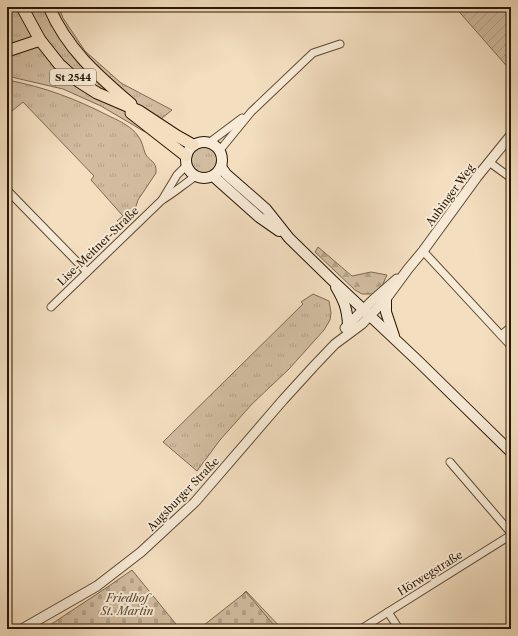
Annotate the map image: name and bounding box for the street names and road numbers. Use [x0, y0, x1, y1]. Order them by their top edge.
road number: St 2544 [50, 69, 96, 85]
street label: Aubinger Weg [422, 161, 477, 230]
street label: Lise-Meitner-Straße [54, 204, 142, 288]
street label: Augsburger Straße [143, 454, 222, 535]
street label: Hörwegstraße [395, 547, 465, 599]

